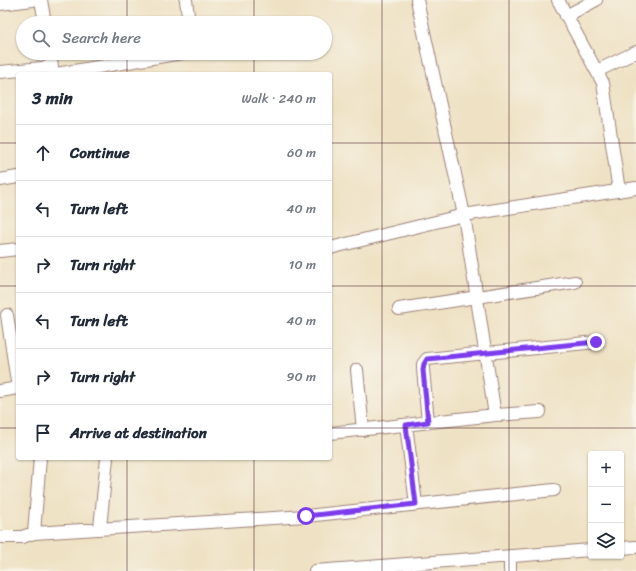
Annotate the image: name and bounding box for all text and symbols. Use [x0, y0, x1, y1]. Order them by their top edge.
search box [16, 16, 332, 60]
text: Search here [62, 25, 141, 51]
icon: search [30, 27, 52, 49]
text: 3 min [32, 83, 73, 113]
text: Walk · 240 m [241, 87, 316, 110]
text: Continue [70, 140, 130, 166]
text: 60 m [287, 141, 316, 164]
icon: ahead [32, 142, 54, 164]
text: Turn left [70, 196, 128, 222]
text: 40 m [286, 197, 316, 220]
icon: left [32, 198, 54, 220]
text: Turn right [70, 252, 135, 278]
text: 10 m [289, 253, 316, 276]
icon: right [32, 254, 54, 276]
text: Turn left [70, 308, 128, 334]
text: 40 m [286, 309, 316, 332]
icon: left [32, 310, 54, 332]
route end [587, 333, 605, 351]
text: Turn right [70, 364, 135, 390]
text: 90 m [286, 365, 316, 388]
icon: right [32, 366, 54, 388]
text: Arrive at destination [70, 420, 207, 446]
icon: arrive [32, 422, 54, 444]
map controls [588, 451, 624, 559]
button: + [588, 451, 624, 487]
button: − [588, 487, 624, 523]
route start [297, 507, 315, 525]
button: layers [588, 523, 624, 559]

